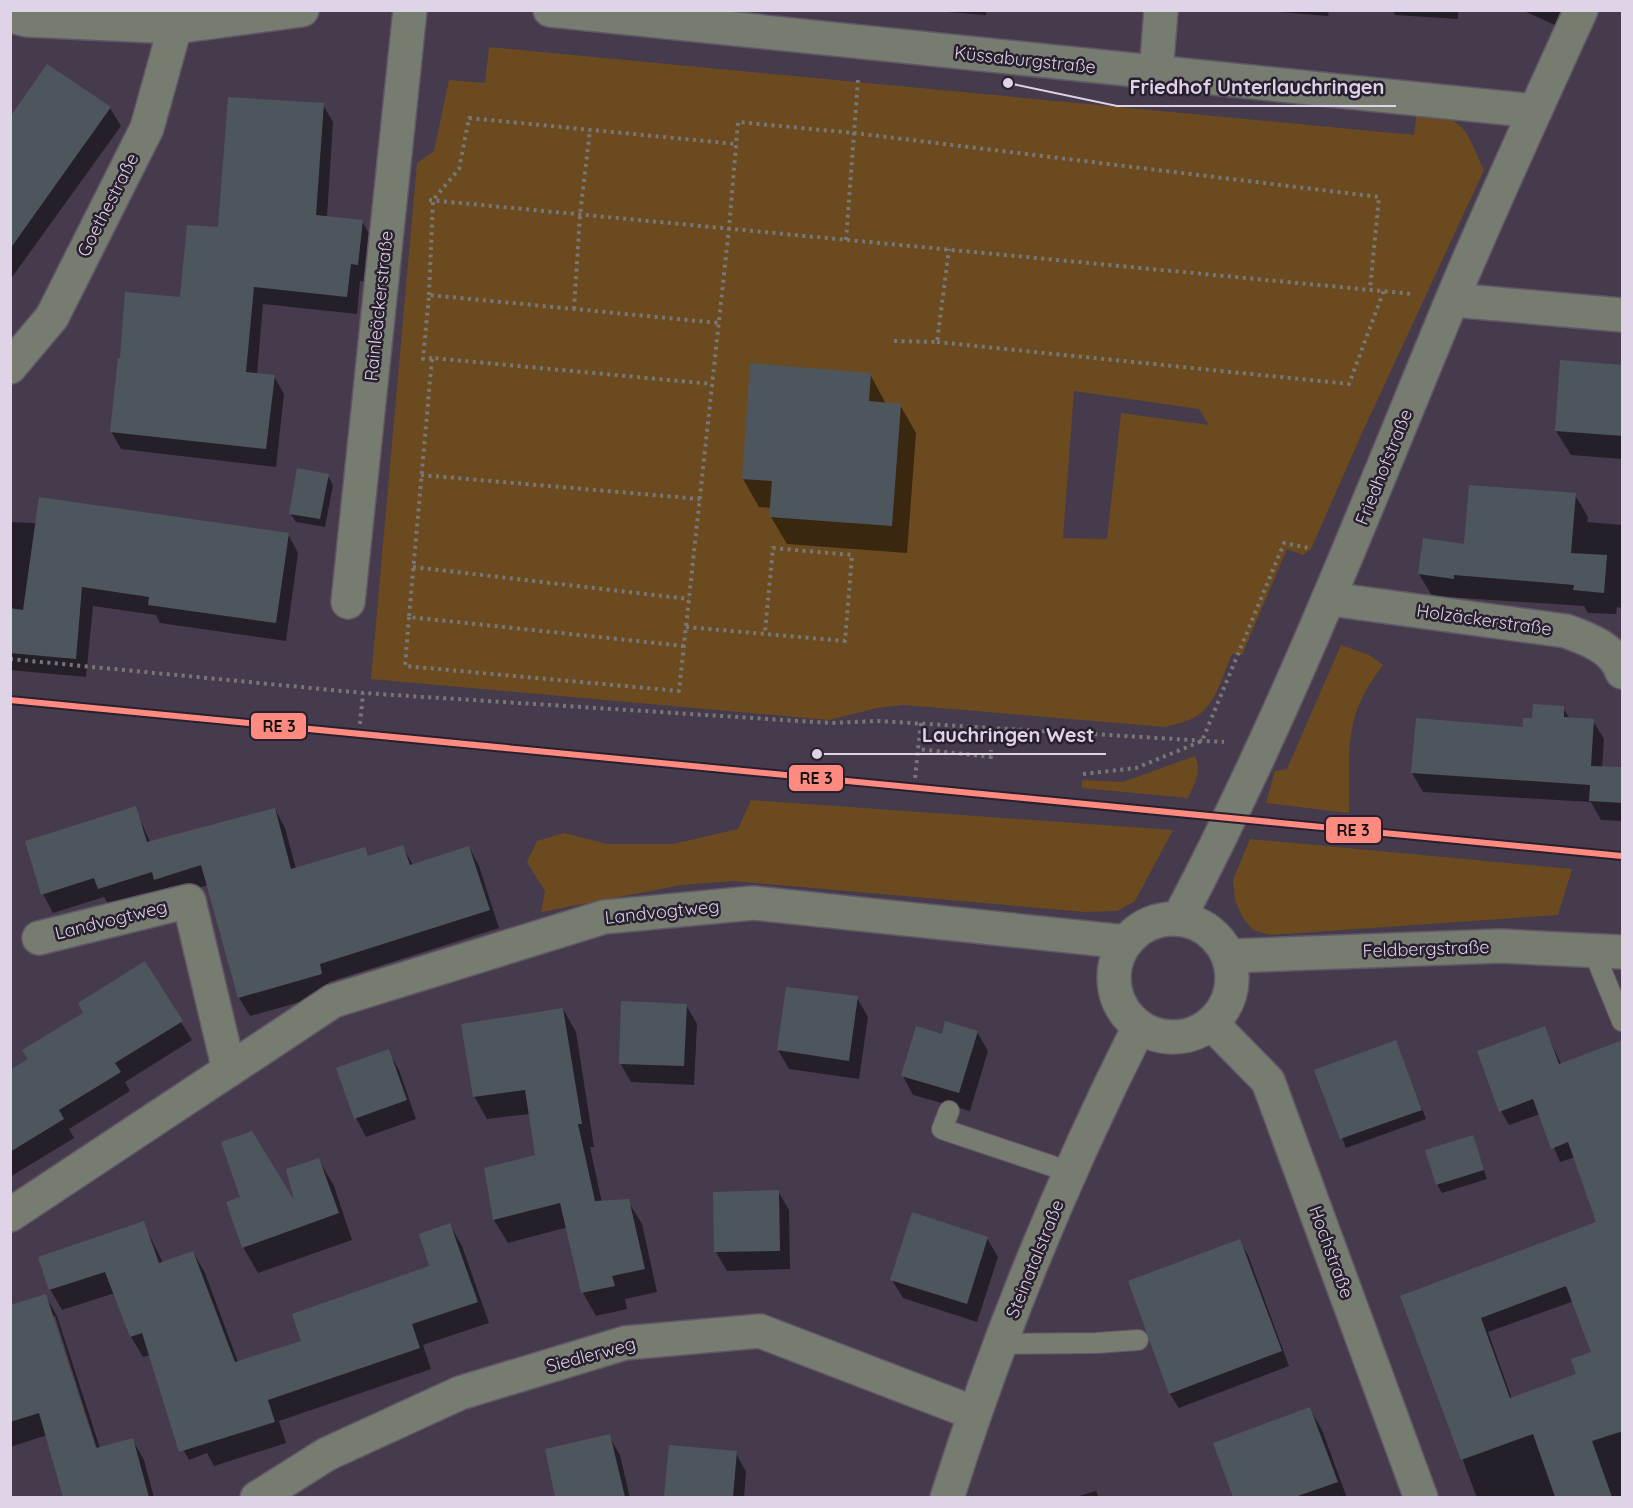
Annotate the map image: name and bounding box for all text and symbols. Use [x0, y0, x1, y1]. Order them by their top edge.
street label: Küssaburgstraße [953, 41, 1097, 78]
callout: Friedhof Unterlauchringen [1117, 68, 1396, 106]
text: Friedhof Unterlauchringen [1130, 74, 1384, 99]
street label: Goethestraße [72, 149, 144, 260]
street label: Rainleäckerstraße [359, 230, 398, 382]
street label: Friedhofstraße [1350, 406, 1417, 528]
street label: Holzäckerstraße [1415, 599, 1553, 640]
line badge: RE 3 [250, 712, 307, 740]
text: RE 3 [262, 716, 296, 736]
callout: Lauchringen West [909, 716, 1106, 754]
text: Lauchringen West [922, 722, 1094, 747]
line badge: RE 3 [788, 764, 844, 792]
text: RE 3 [799, 768, 833, 788]
line badge: RE 3 [1325, 816, 1382, 844]
text: RE 3 [1336, 820, 1370, 840]
street label: Landvogtweg [52, 894, 169, 945]
street label: Landvogtweg [604, 894, 720, 929]
street label: Feldbergstraße [1362, 935, 1490, 962]
street label: Steinatalstraße [1000, 1196, 1069, 1321]
street label: Hochstraße [1304, 1202, 1359, 1301]
street label: Siedlerweg [544, 1332, 638, 1378]

